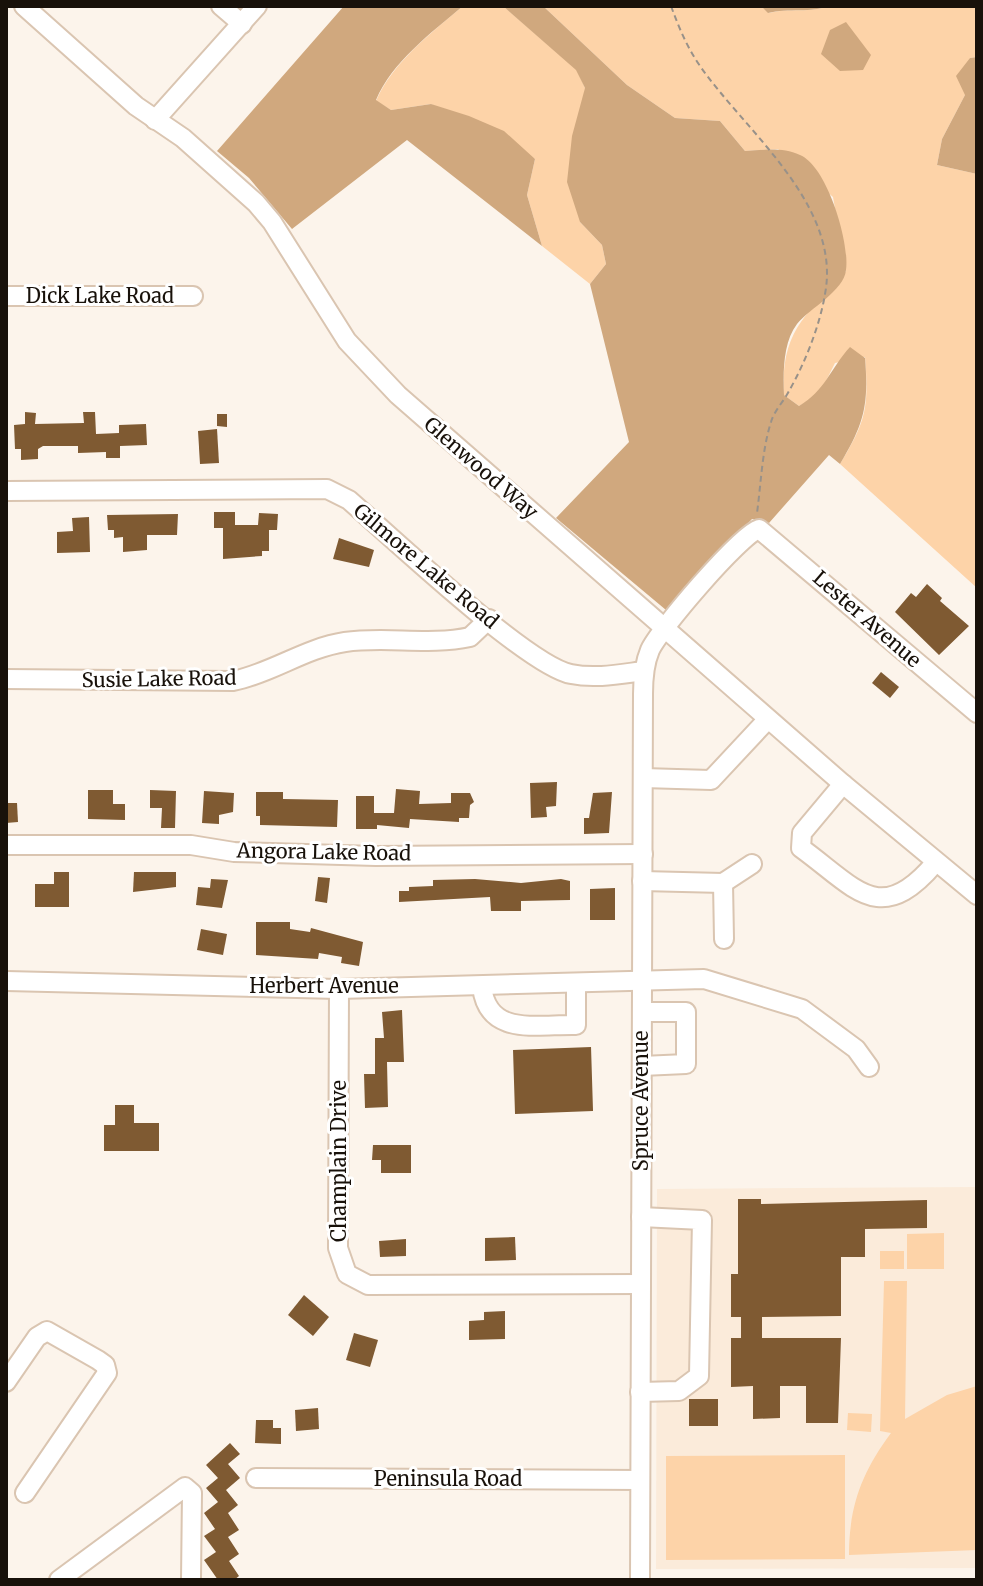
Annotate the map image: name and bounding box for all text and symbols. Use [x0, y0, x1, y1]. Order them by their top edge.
street label: Dick Lake Road [26, 283, 174, 308]
street label: Glenwood Way [419, 411, 544, 524]
street label: Gilmore Lake Road [349, 498, 504, 634]
street label: Lester Avenue [808, 565, 926, 672]
street label: Susie Lake Road [81, 665, 237, 692]
street label: Angora Lake Road [236, 837, 412, 866]
street label: Herbert Avenue [249, 973, 399, 998]
street label: Spruce Avenue [628, 1031, 653, 1171]
street label: Champlain Drive [326, 1080, 351, 1242]
street label: Peninsula Road [374, 1466, 522, 1491]

